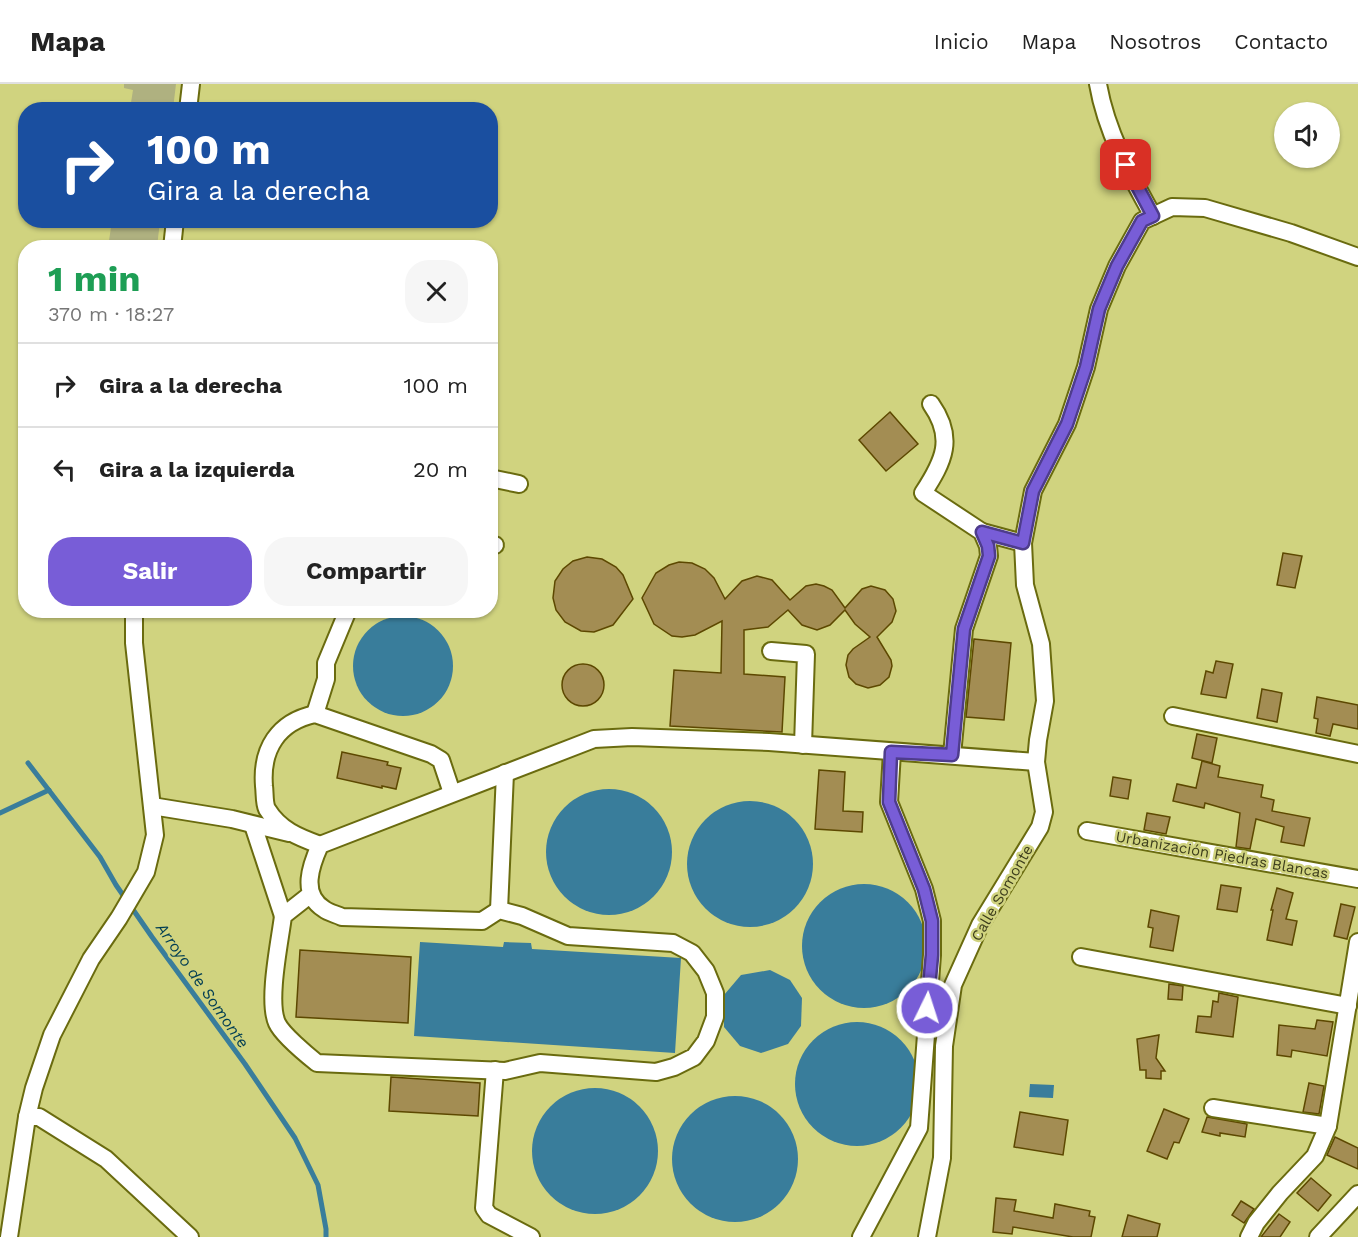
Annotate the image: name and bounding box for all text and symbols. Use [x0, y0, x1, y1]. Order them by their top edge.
text: Mapa [30, 25, 105, 58]
text: Inicio [934, 29, 989, 54]
text: Mapa [1022, 29, 1076, 54]
text: Nosotros [1109, 29, 1201, 54]
text: Contacto [1234, 29, 1328, 54]
map controls [1274, 102, 1340, 168]
button: sound [1274, 102, 1340, 168]
text: 100 m [147, 125, 271, 174]
icon: right [48, 126, 126, 204]
pin [1100, 139, 1151, 190]
icon: arrive [1109, 148, 1142, 181]
text: Gira a la derecha [147, 175, 370, 207]
text: 1 min [48, 258, 140, 300]
button: close [405, 260, 468, 323]
text: 370 m · 18:27 [48, 302, 174, 326]
icon: right [48, 369, 81, 402]
text: Gira a la derecha [99, 373, 282, 398]
text: 100 m [404, 373, 468, 398]
icon: left [48, 453, 81, 486]
text: Gira a la izquierda [99, 457, 295, 482]
text: 20 m [413, 457, 468, 482]
button: Salir [48, 537, 252, 606]
button: Compartir [264, 537, 468, 606]
street label: Urbanización Piedras Blancas [1114, 827, 1330, 883]
street label: Calle Somonte [967, 842, 1037, 944]
water label: Arroyo de Somonte [152, 918, 253, 1052]
position arrow [895, 976, 959, 1040]

